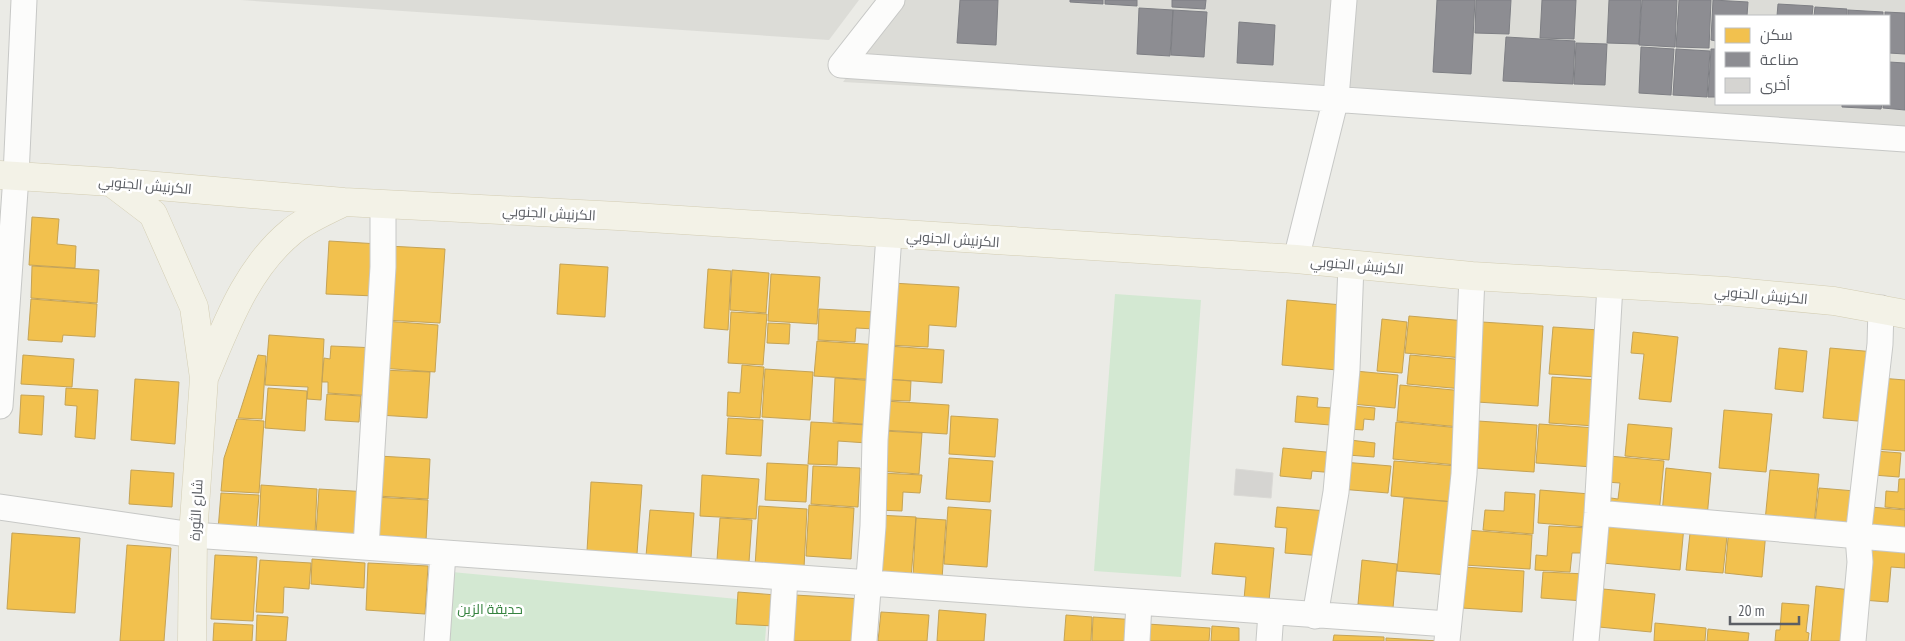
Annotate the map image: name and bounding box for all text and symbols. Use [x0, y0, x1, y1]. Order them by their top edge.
legend [1715, 15, 1890, 105]
text: سكن [1760, 25, 1793, 45]
text: صناعة [1760, 50, 1799, 69]
text: أخرى [1760, 75, 1790, 95]
street label: الكرنيش الجنوبي [97, 172, 192, 201]
street label: الكرنيش الجنوبي [502, 202, 596, 227]
street label: الكرنيش الجنوبي [905, 227, 1000, 254]
street label: الكرنيش الجنوبي [1309, 252, 1404, 281]
street label: الكرنيش الجنوبي [1713, 282, 1808, 311]
street label: شارع الثورة [185, 479, 207, 541]
scale bar [1730, 594, 1799, 626]
park label: حديقة الزين [457, 600, 523, 618]
text: 20 m [1738, 601, 1764, 620]

